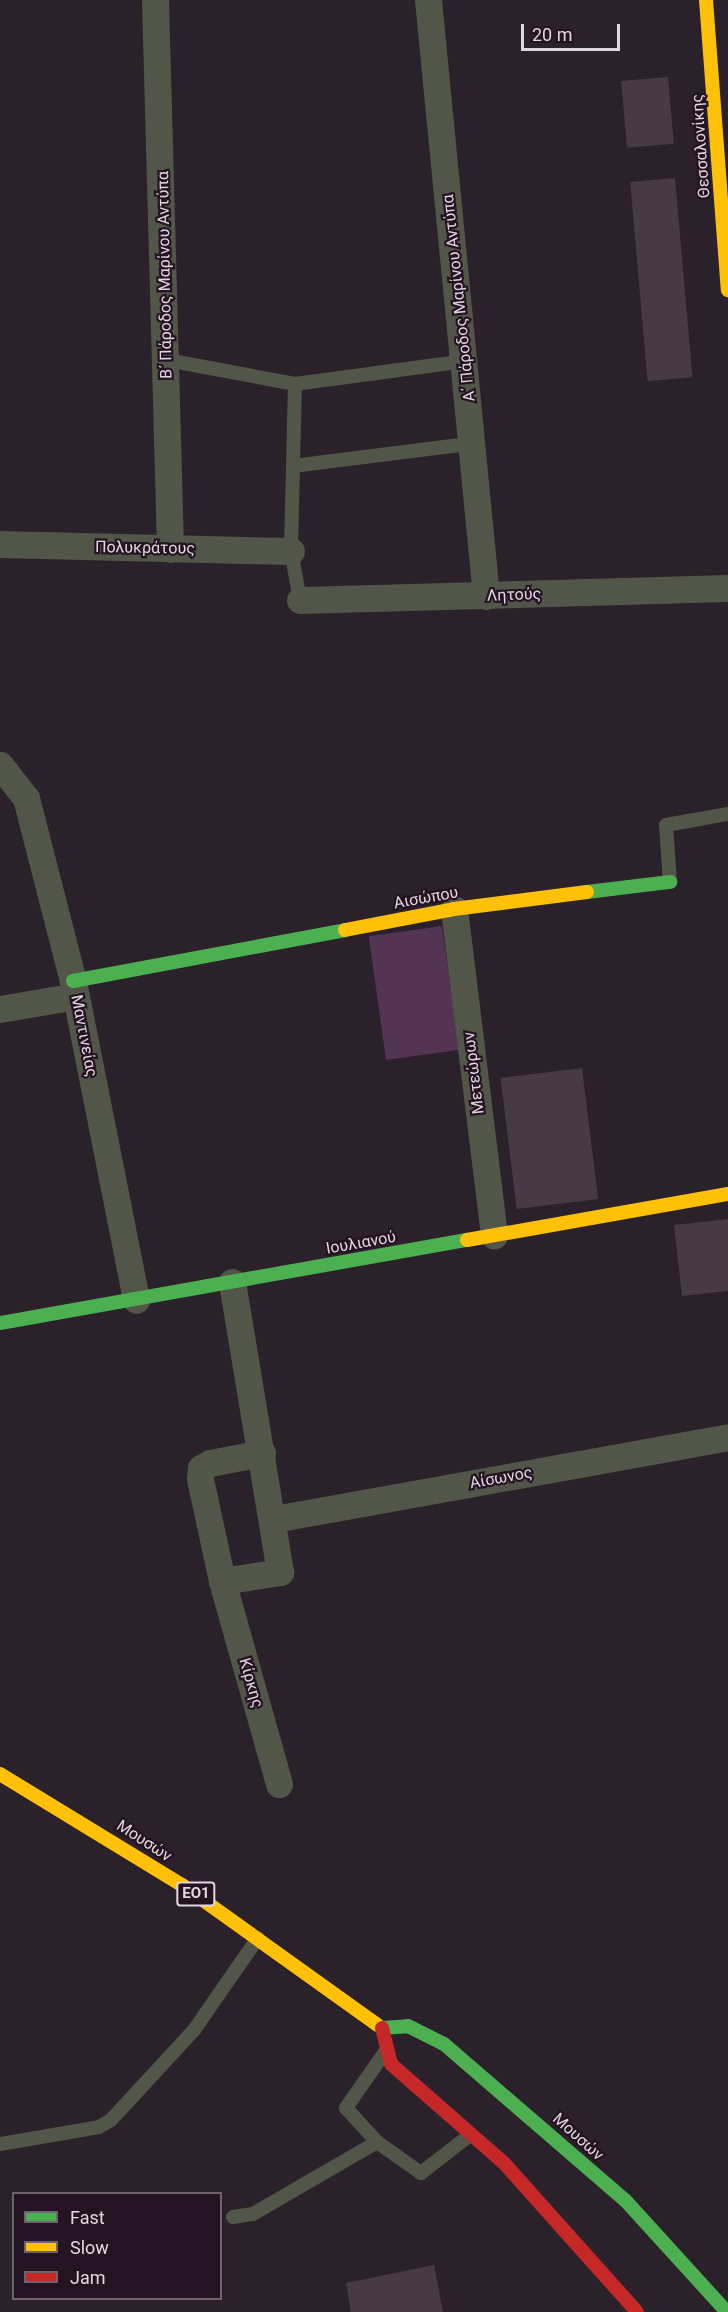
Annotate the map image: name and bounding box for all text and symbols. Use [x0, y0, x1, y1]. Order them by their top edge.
scale bar [524, 12, 623, 50]
text: 20 m [532, 24, 572, 45]
street label: Θεσσαλονίκης [688, 93, 714, 199]
street label: Β΄ Πάροδος Μαρίνου Αντύπα [154, 171, 176, 379]
street label: Α΄ Πάροδος Μαρίνου Αντύπα [439, 193, 479, 403]
street label: Πολυκράτους [95, 538, 195, 558]
street label: Λητούς [487, 584, 541, 606]
street label: Αισώπου [392, 883, 460, 913]
street label: Μαντινείας [67, 993, 101, 1079]
street label: Μετεώρων [459, 1031, 489, 1115]
street label: Ιουλιανού [325, 1227, 397, 1259]
street label: Αίσωνος [468, 1463, 534, 1493]
street label: Κίρκης [235, 1656, 267, 1710]
street label: Μουσών [113, 1816, 175, 1866]
road number: ΕΟ1 [175, 1882, 217, 1906]
street label: Μουσών [549, 2109, 607, 2165]
legend [12, 2192, 222, 2300]
text: Fast [70, 2207, 105, 2228]
text: Slow [70, 2237, 109, 2258]
text: Jam [70, 2267, 106, 2288]

